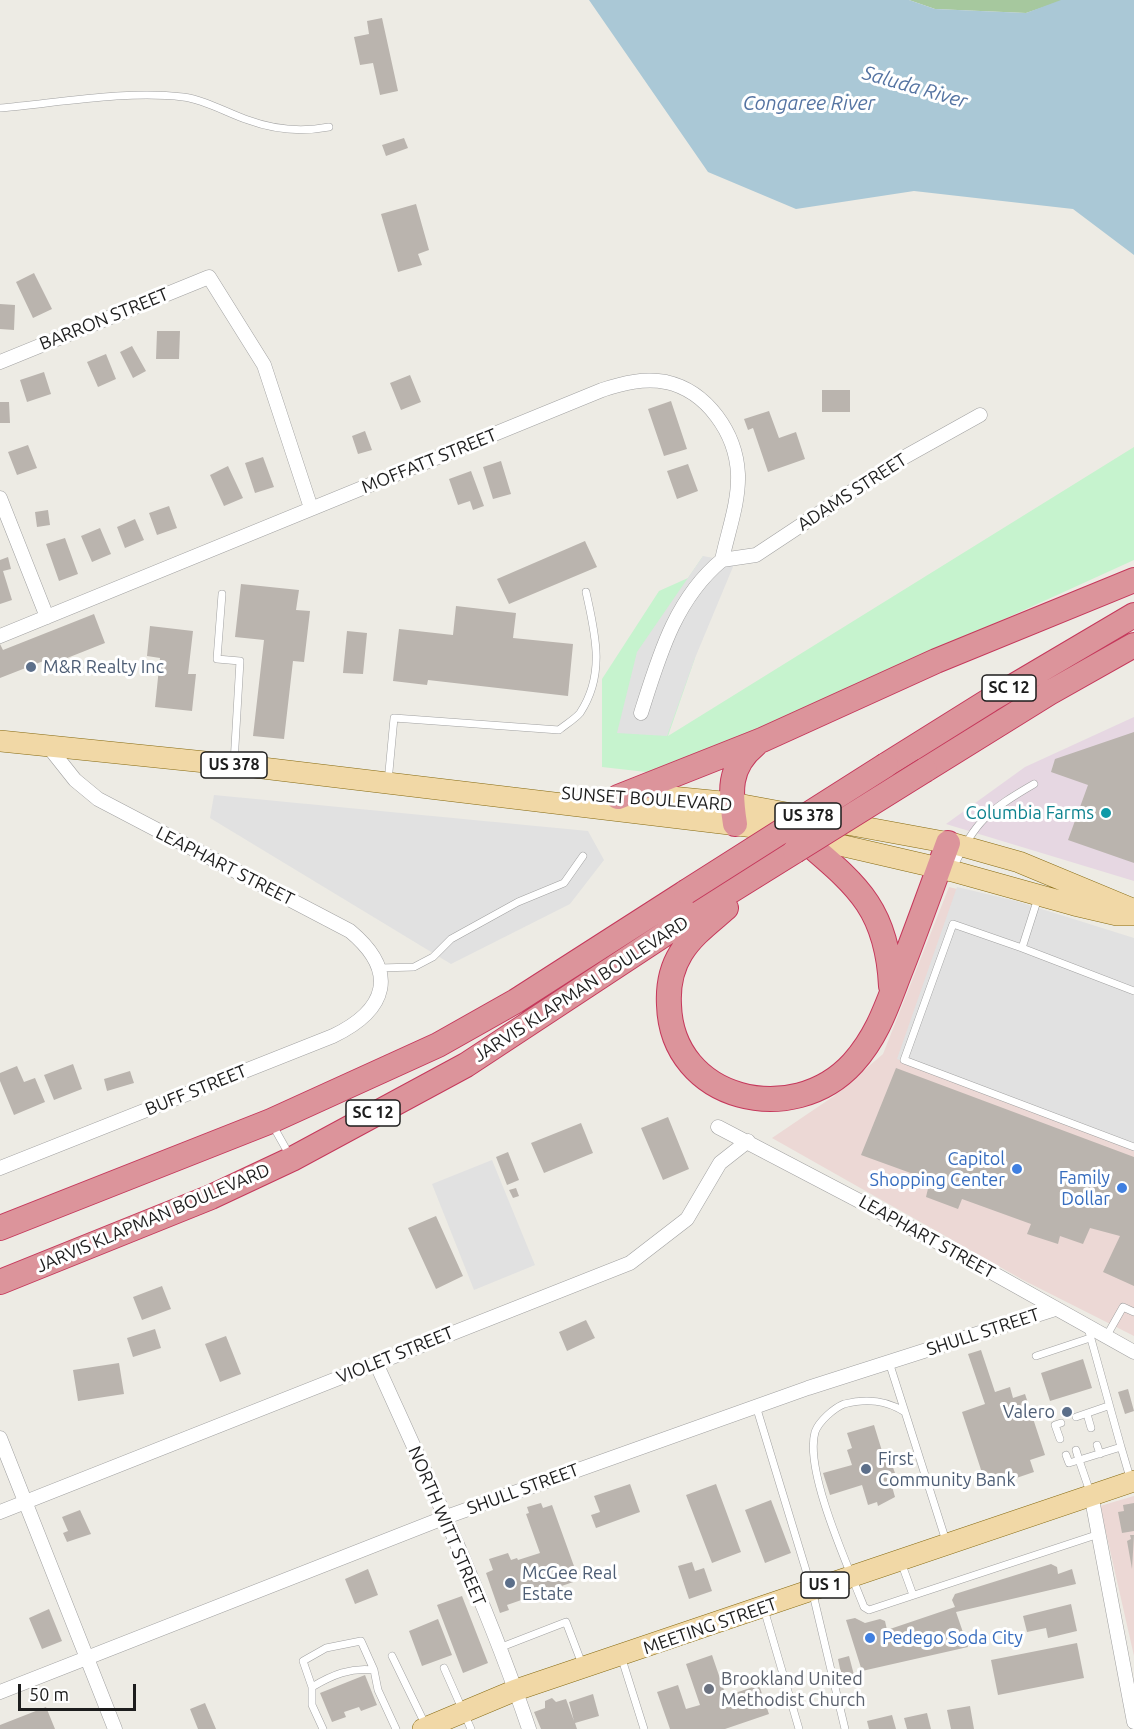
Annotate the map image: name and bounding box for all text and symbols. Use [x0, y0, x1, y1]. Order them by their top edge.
water label: Saluda River [860, 61, 970, 113]
water label: Congaree River [743, 91, 875, 115]
street label: BARRON STREET [36, 283, 172, 355]
street label: MOFFATT STREET [358, 424, 500, 498]
street label: ADAMS STREET [793, 449, 911, 535]
place label: M&R Realty Inc [43, 656, 164, 678]
marker: M&R Realty Inc [24, 660, 38, 674]
road number: SC 12 [982, 675, 1036, 701]
road number: US 378 [201, 752, 267, 778]
street label: SUNSET BOULEVARD [561, 782, 733, 816]
place label: Columbia Farms [965, 802, 1094, 824]
road number: US 378 [775, 803, 841, 829]
marker: Columbia Farms [1099, 806, 1113, 820]
street label: LEAPHART STREET [152, 822, 298, 910]
street label: JARVIS KLAPMAN BOULEVARD [470, 911, 692, 1067]
street label: BUFF STREET [142, 1060, 250, 1120]
road number: SC 12 [346, 1100, 400, 1126]
place label: Capitol Shopping Center [870, 1148, 1005, 1190]
street label: JARVIS KLAPMAN BOULEVARD [33, 1159, 273, 1277]
marker: Capitol Shopping Center [1010, 1162, 1024, 1176]
place label: Family Dollar [1059, 1167, 1110, 1210]
marker: Family Dollar [1115, 1181, 1129, 1195]
street label: LEAPHART STREET [855, 1191, 999, 1283]
street label: SHULL STREET [924, 1304, 1042, 1360]
street label: VIOLET STREET [333, 1322, 457, 1388]
place label: Valero [1003, 1401, 1055, 1423]
marker: Valero [1060, 1405, 1074, 1419]
street label: NORTH WITT STREET [404, 1443, 490, 1609]
place label: First Community Bank [878, 1448, 1015, 1490]
street label: SHULL STREET [464, 1459, 582, 1519]
marker: First Community Bank [859, 1462, 873, 1476]
place label: McGee Real Estate [522, 1562, 617, 1604]
road number: US 1 [801, 1572, 849, 1598]
marker: McGee Real Estate [503, 1576, 517, 1590]
street label: MEETING STREET [640, 1593, 780, 1659]
place label: Pedego Soda City [882, 1627, 1023, 1649]
marker: Pedego Soda City [863, 1631, 877, 1645]
place label: Brookland United Methodist Church [721, 1668, 865, 1710]
scale bar [21, 1672, 140, 1710]
marker: Brookland United Methodist Church [702, 1682, 716, 1696]
text: 50 m [29, 1684, 69, 1704]

